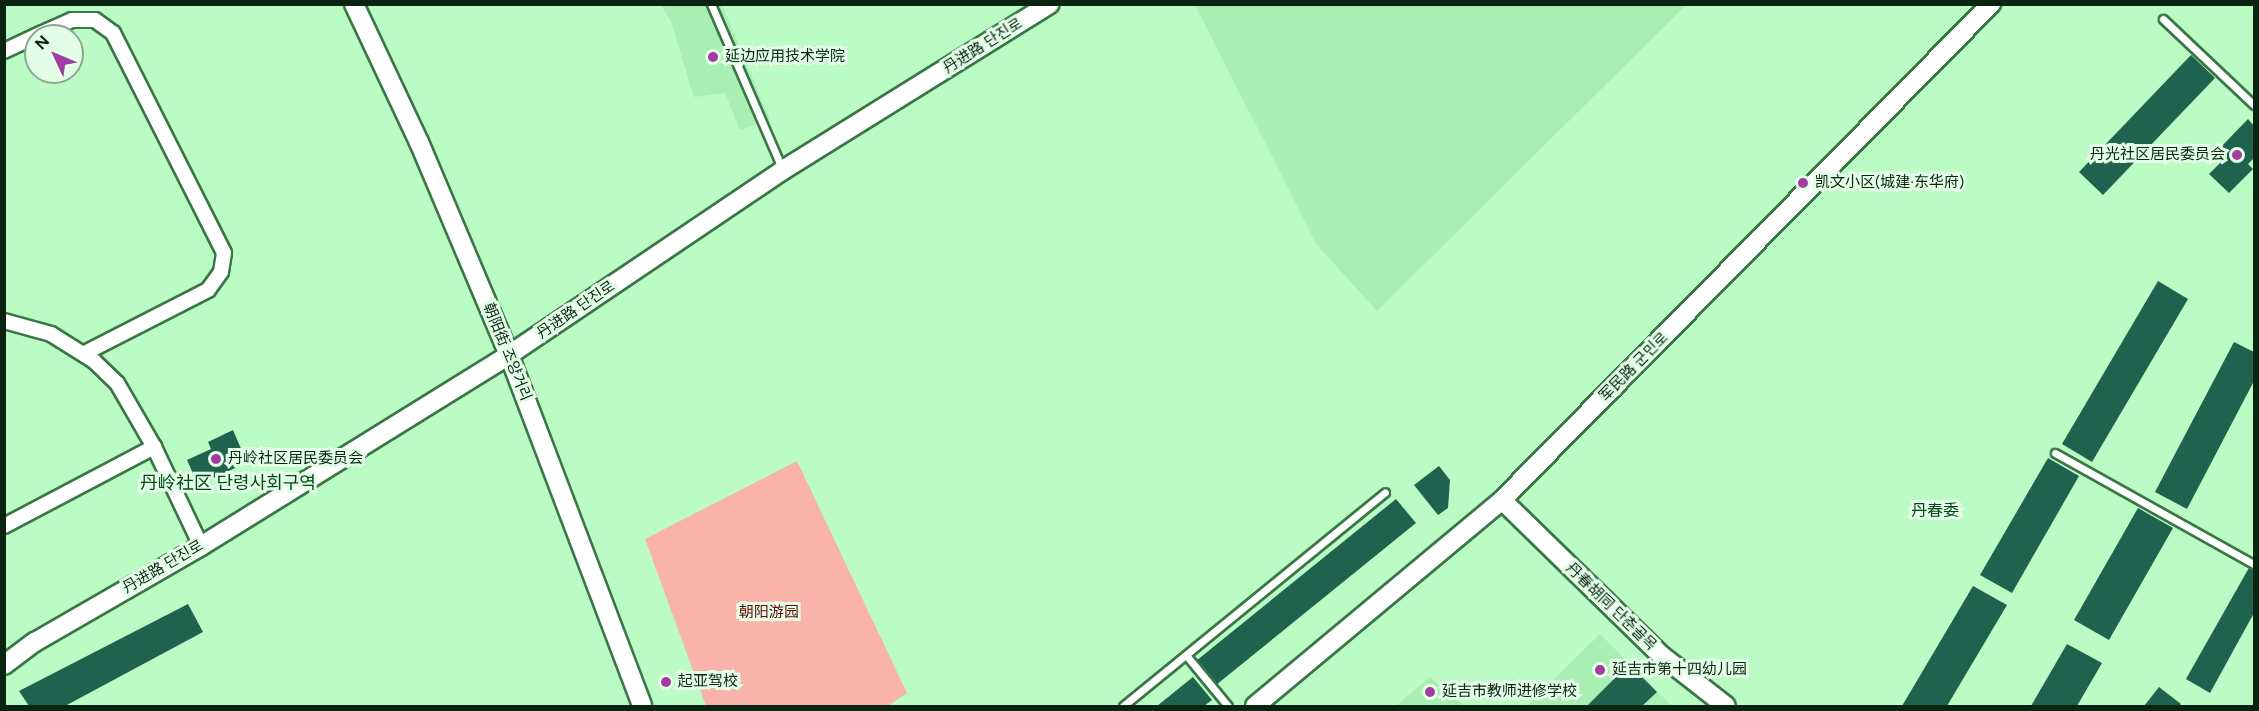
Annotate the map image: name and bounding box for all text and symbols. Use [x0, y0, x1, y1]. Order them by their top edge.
street label: 丹进路 단진로 [940, 14, 1026, 78]
north arrow [24, 24, 84, 84]
text: N [31, 31, 53, 54]
place label: 延边应用技术学院 [725, 48, 845, 66]
marker: 延边应用技术学院 [706, 50, 720, 64]
place label: 丹光社区居民委员会 [2090, 146, 2225, 164]
marker: 丹光社区居民委员会 [2230, 148, 2244, 162]
place label: 凯文小区(城建·东华府) [1815, 174, 1964, 192]
marker: 凯文小区(城建·东华府) [1796, 176, 1810, 190]
street label: 丹进路 단진로 [534, 277, 618, 343]
street label: 朝阳街 조양거리 [479, 300, 535, 404]
street label: 军民路 군민로 [1596, 329, 1672, 405]
place label: 丹岭社区居民委员会 [228, 450, 363, 468]
marker: 丹岭社区居民委员会 [209, 452, 223, 466]
district label: 丹岭社区 단령사회구역 [140, 472, 316, 494]
district label: 丹春委 [1911, 501, 1959, 521]
street label: 丹进路 단진로 [119, 537, 207, 597]
street label: 丹春胡同 단춘골목 [1562, 559, 1660, 655]
park label: 朝阳游园 [739, 604, 799, 622]
place label: 延吉市第十四幼儿园 [1612, 661, 1747, 679]
marker: 延吉市第十四幼儿园 [1593, 663, 1607, 677]
place label: 起亚驾校 [678, 673, 738, 691]
marker: 起亚驾校 [659, 675, 673, 689]
place label: 延吉市教师进修学校 [1442, 683, 1577, 701]
marker: 延吉市教师进修学校 [1423, 685, 1437, 699]

